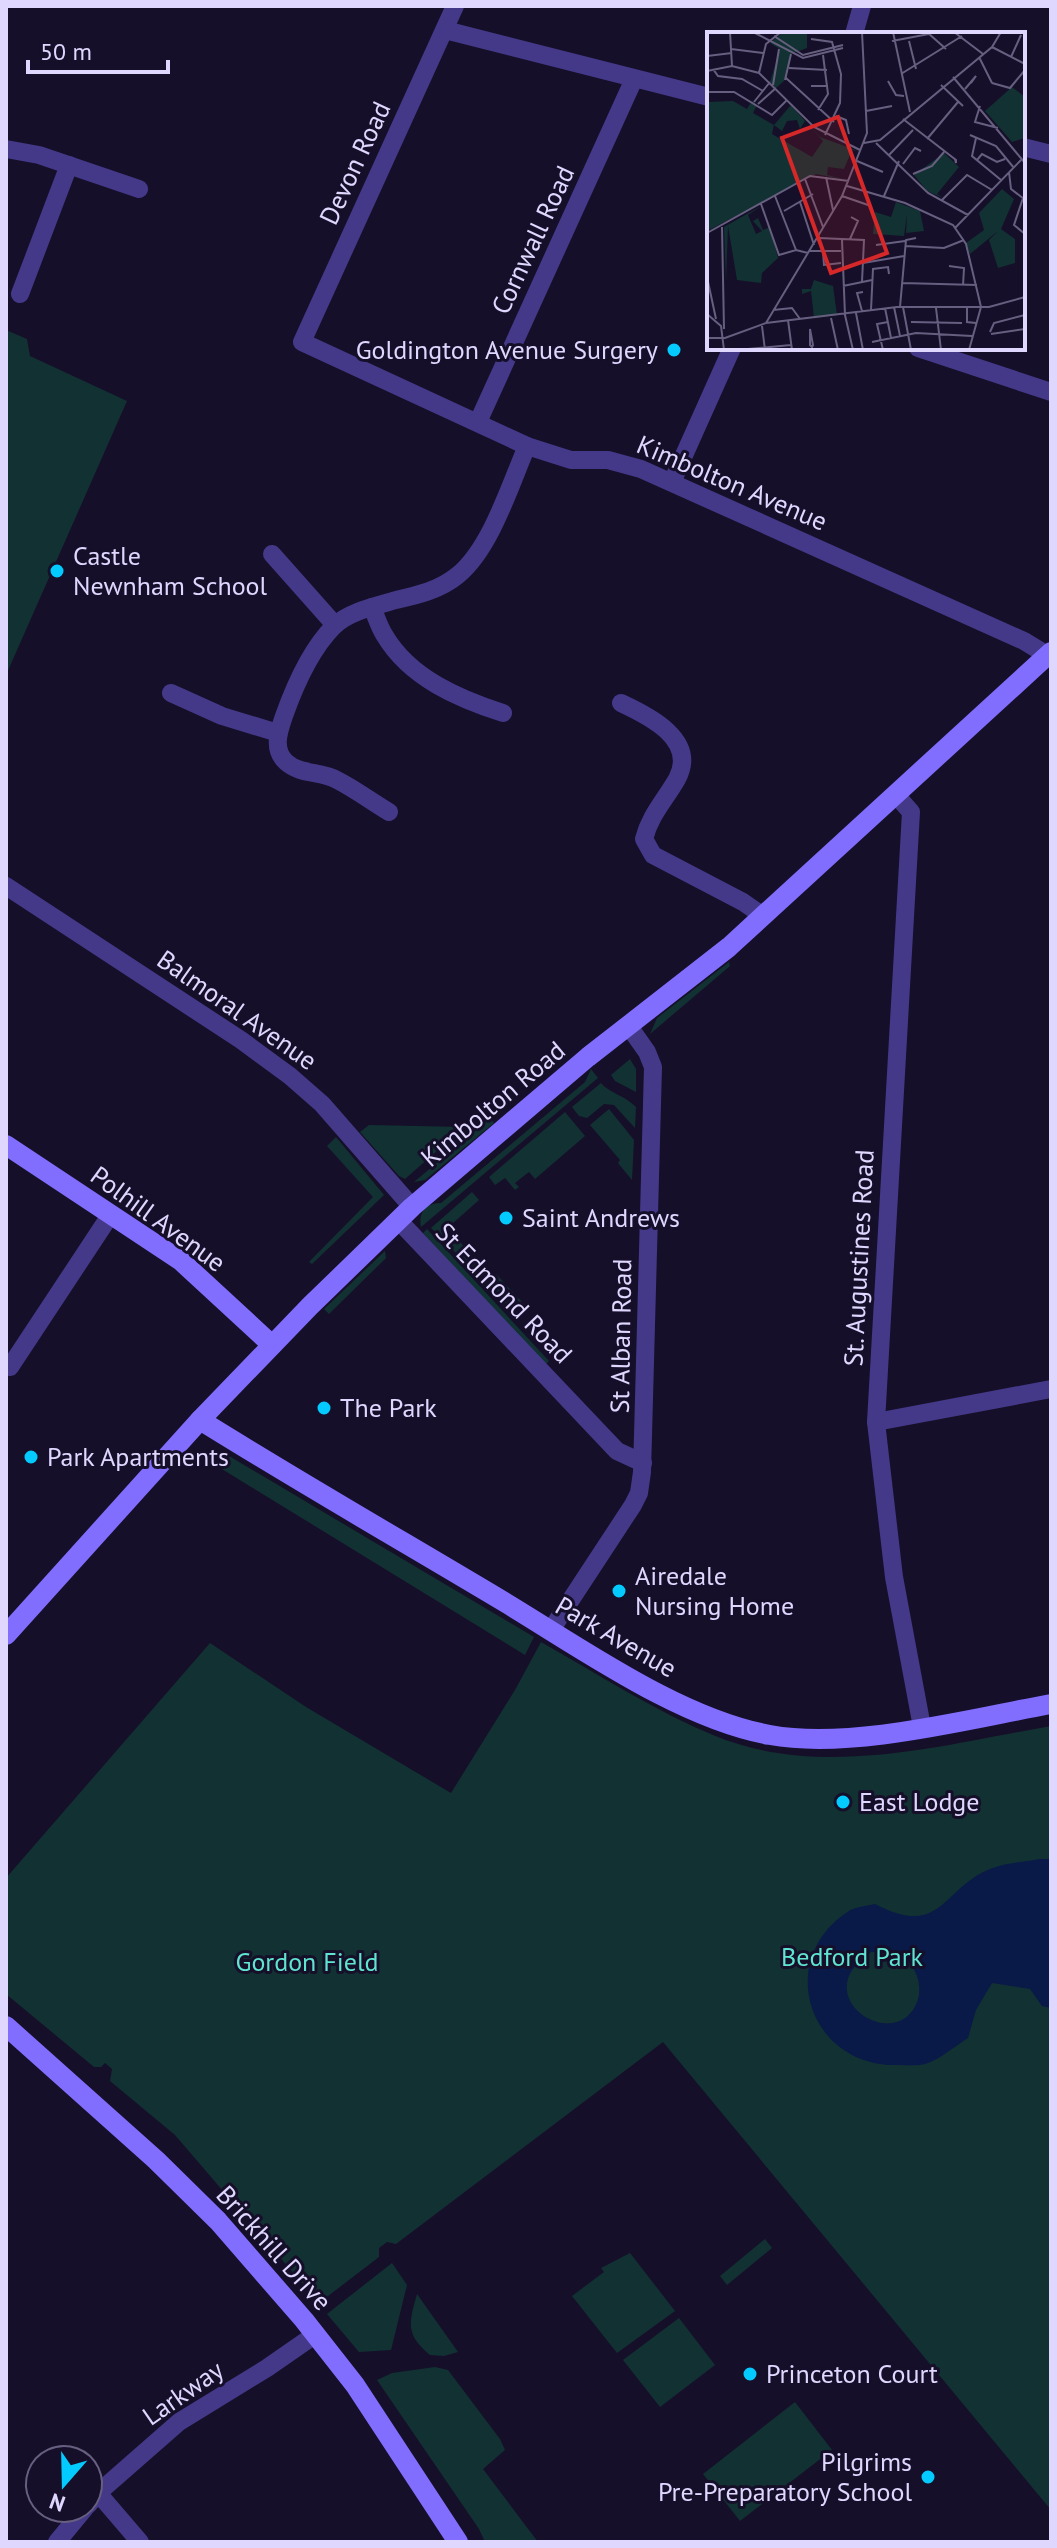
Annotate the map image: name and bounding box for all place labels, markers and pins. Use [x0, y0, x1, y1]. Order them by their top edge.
place label: Goldington Avenue Surgery [356, 333, 658, 366]
marker: Goldington Avenue Surgery [665, 341, 683, 359]
place label: Castle Newnham School [73, 539, 268, 602]
marker: Castle Newnham School [48, 562, 66, 580]
place label: Saint Andrews [522, 1201, 680, 1234]
marker: Saint Andrews [497, 1209, 515, 1227]
place label: The Park [340, 1391, 437, 1424]
marker: The Park [315, 1399, 333, 1417]
place label: Park Apartments [47, 1440, 229, 1473]
marker: Park Apartments [22, 1448, 40, 1466]
place label: Airedale Nursing Home [635, 1559, 794, 1622]
marker: Airedale Nursing Home [610, 1582, 628, 1600]
place label: East Lodge [859, 1785, 980, 1818]
marker: East Lodge [834, 1793, 852, 1811]
place label: Princeton Court [766, 2357, 938, 2390]
marker: Princeton Court [741, 2365, 759, 2383]
place label: Pilgrims Pre-Preparatory School [658, 2445, 912, 2508]
marker: Pilgrims Pre-Preparatory School [919, 2468, 937, 2486]

